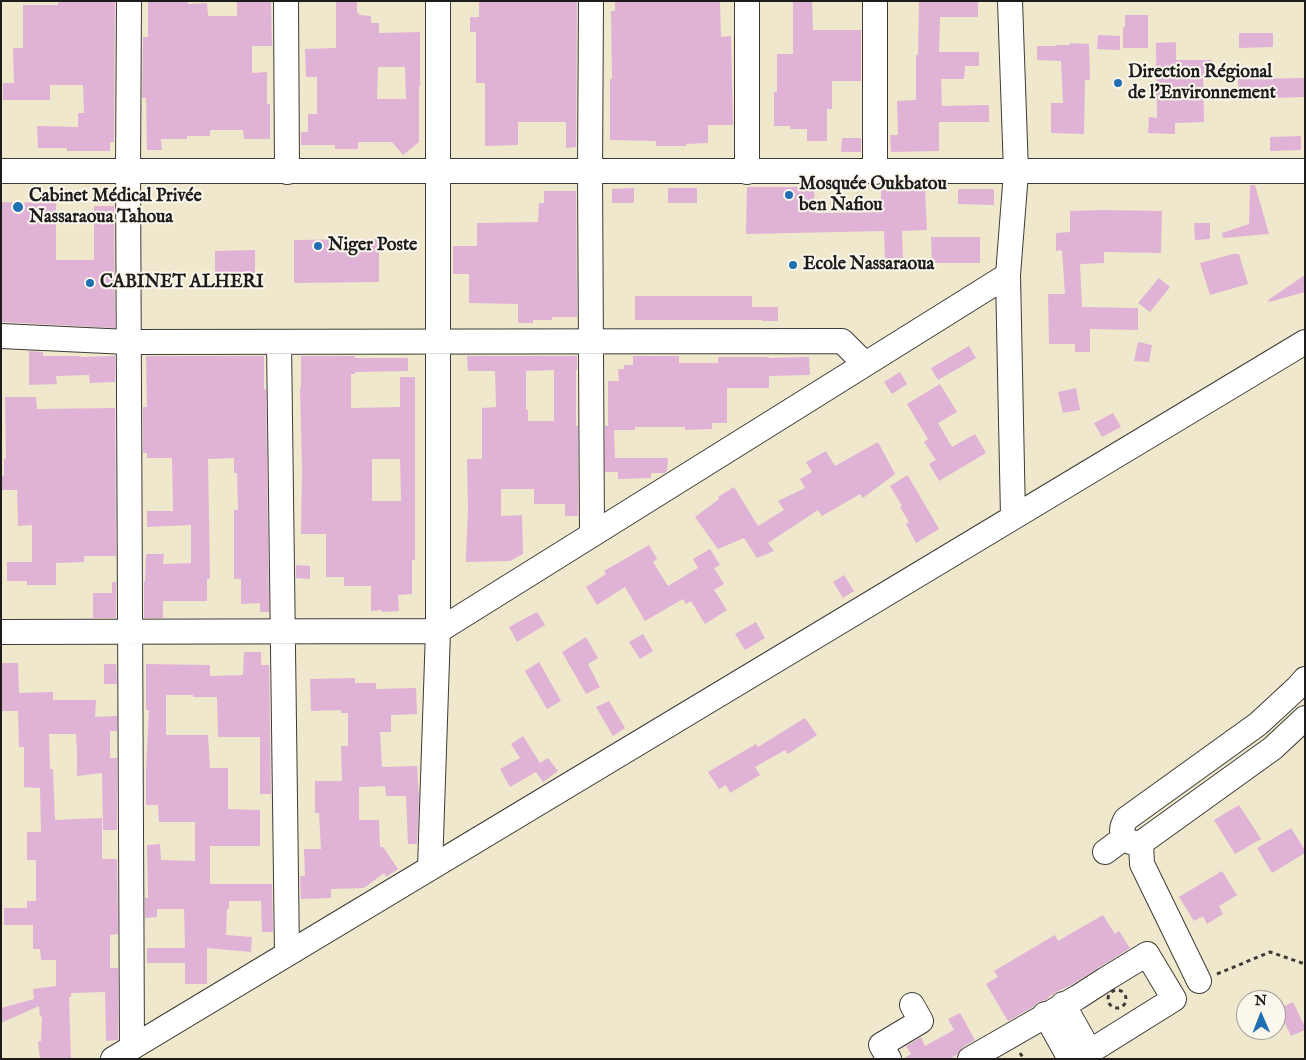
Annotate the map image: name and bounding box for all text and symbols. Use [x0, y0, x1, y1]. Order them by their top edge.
place label: Direction Régional de l'Environnement [1128, 62, 1276, 104]
marker: Direction Régional de l'Environnement [1112, 77, 1124, 89]
place label: Mosquée Oukbatou ben Nafiou [799, 174, 947, 216]
place label: Cabinet Médical Privée Nassaraoua Tahoua [29, 186, 202, 228]
marker: Mosquée Oukbatou ben Nafiou [783, 189, 795, 201]
marker: Cabinet Médical Privée Nassaraoua Tahoua [11, 200, 25, 214]
place label: Niger Poste [328, 235, 417, 257]
marker: Niger Poste [312, 240, 324, 252]
place label: Ecole Nassaraoua [803, 254, 934, 276]
marker: Ecole Nassaraoua [787, 259, 799, 271]
place label: CABINET ALHERI [100, 272, 264, 294]
marker: CABINET ALHERI [84, 277, 96, 289]
north arrow [1236, 990, 1286, 1040]
text: N [1255, 992, 1267, 1010]

